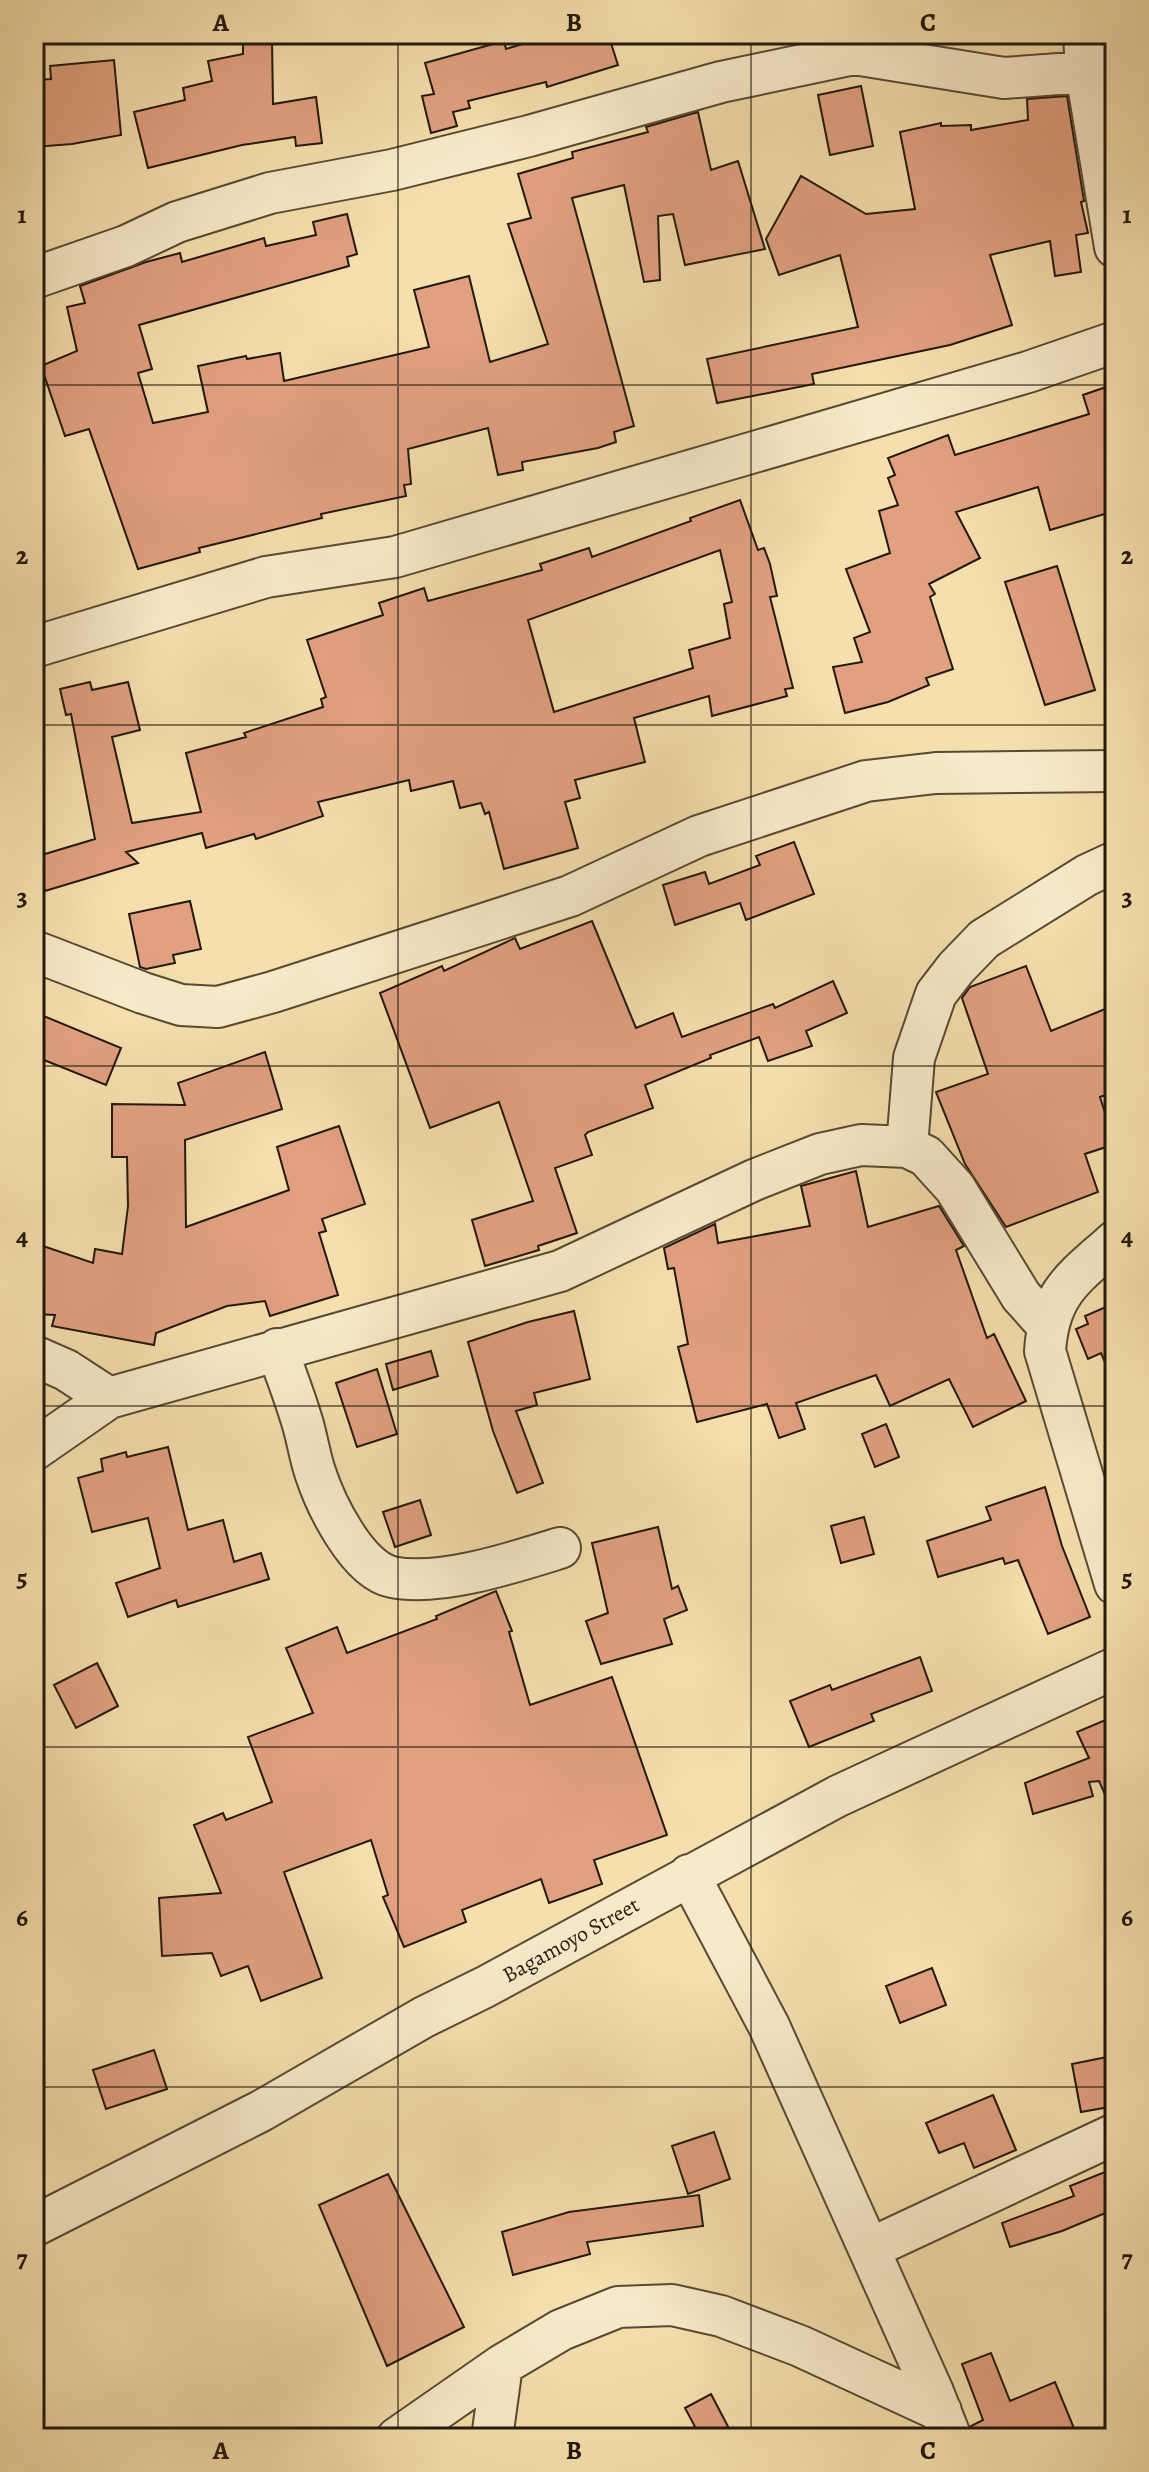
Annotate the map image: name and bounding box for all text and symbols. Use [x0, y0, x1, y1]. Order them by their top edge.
text: A [212, 5, 230, 40]
text: B [566, 5, 582, 40]
text: C [920, 5, 936, 40]
text: 1 [17, 197, 27, 232]
text: 1 [1122, 197, 1132, 232]
text: 2 [16, 538, 29, 573]
text: 2 [1121, 538, 1134, 573]
text: 3 [16, 879, 28, 914]
text: 3 [1121, 879, 1133, 914]
text: 4 [16, 1219, 28, 1254]
text: 4 [1121, 1219, 1133, 1254]
text: 5 [16, 1560, 28, 1595]
text: 5 [1121, 1560, 1133, 1595]
street label: Bagamoyo Street [497, 1890, 645, 1990]
text: 6 [16, 1900, 28, 1935]
text: 6 [1121, 1900, 1133, 1935]
text: 7 [16, 2241, 28, 2276]
text: 7 [1121, 2241, 1133, 2276]
text: A [212, 2433, 230, 2468]
text: B [566, 2433, 582, 2468]
text: C [920, 2433, 936, 2468]

